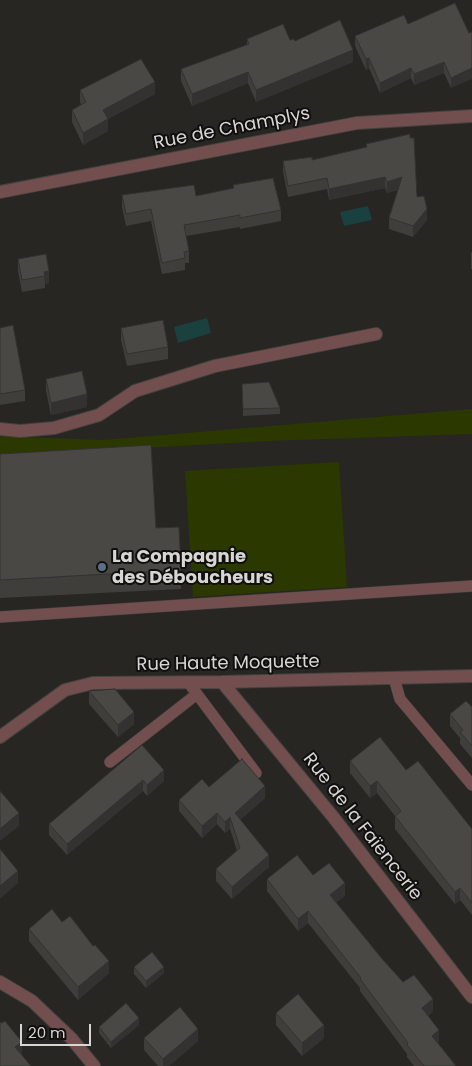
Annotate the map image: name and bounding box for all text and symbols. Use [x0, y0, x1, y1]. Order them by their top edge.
street label: Rue de Champlys [152, 103, 312, 155]
place label: La Compagnie des Déboucheurs [112, 546, 273, 588]
marker: La Compagnie des Déboucheurs [96, 561, 108, 573]
street label: Rue Haute Moquette [136, 652, 320, 676]
street label: Rue de la Faïencerie [298, 749, 426, 905]
scale bar [22, 1014, 94, 1046]
text: 20 m [28, 1022, 66, 1043]

